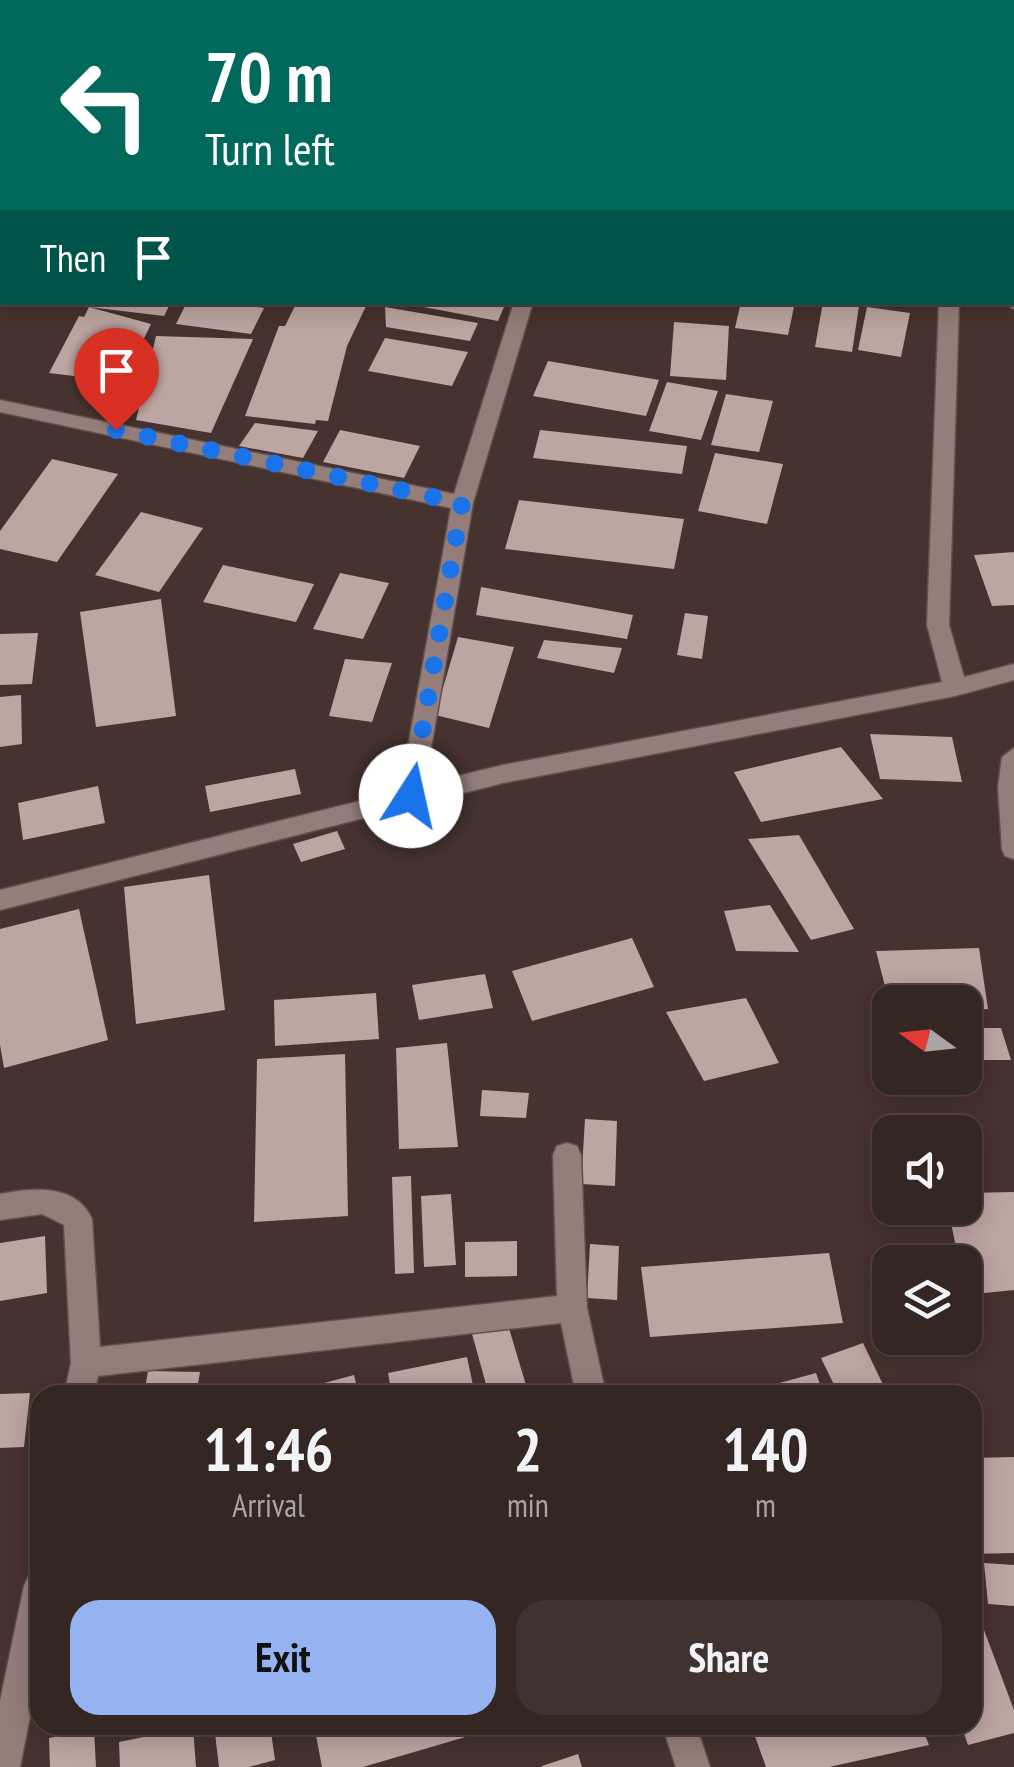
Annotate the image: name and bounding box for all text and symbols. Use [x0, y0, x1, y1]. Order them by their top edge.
text: 70 m [205, 31, 333, 121]
icon: left [40, 40, 170, 170]
text: Turn left [205, 119, 335, 177]
icon: arrive [126, 230, 181, 285]
text: Then [40, 233, 106, 282]
pin [74, 328, 159, 431]
icon: arrive [89, 343, 144, 398]
position arrow [359, 744, 463, 848]
north arrow [872, 985, 982, 1095]
map controls [872, 985, 982, 1355]
button: sound [872, 1115, 982, 1225]
button: layers [872, 1245, 982, 1355]
text: 11:46 [204, 1410, 333, 1488]
text: 2 [514, 1410, 542, 1488]
text: 140 [722, 1410, 808, 1488]
text: Arrival [232, 1484, 305, 1526]
text: min [507, 1484, 549, 1526]
text: m [755, 1484, 776, 1526]
button: Exit [70, 1600, 496, 1715]
button: Share [516, 1600, 942, 1715]

